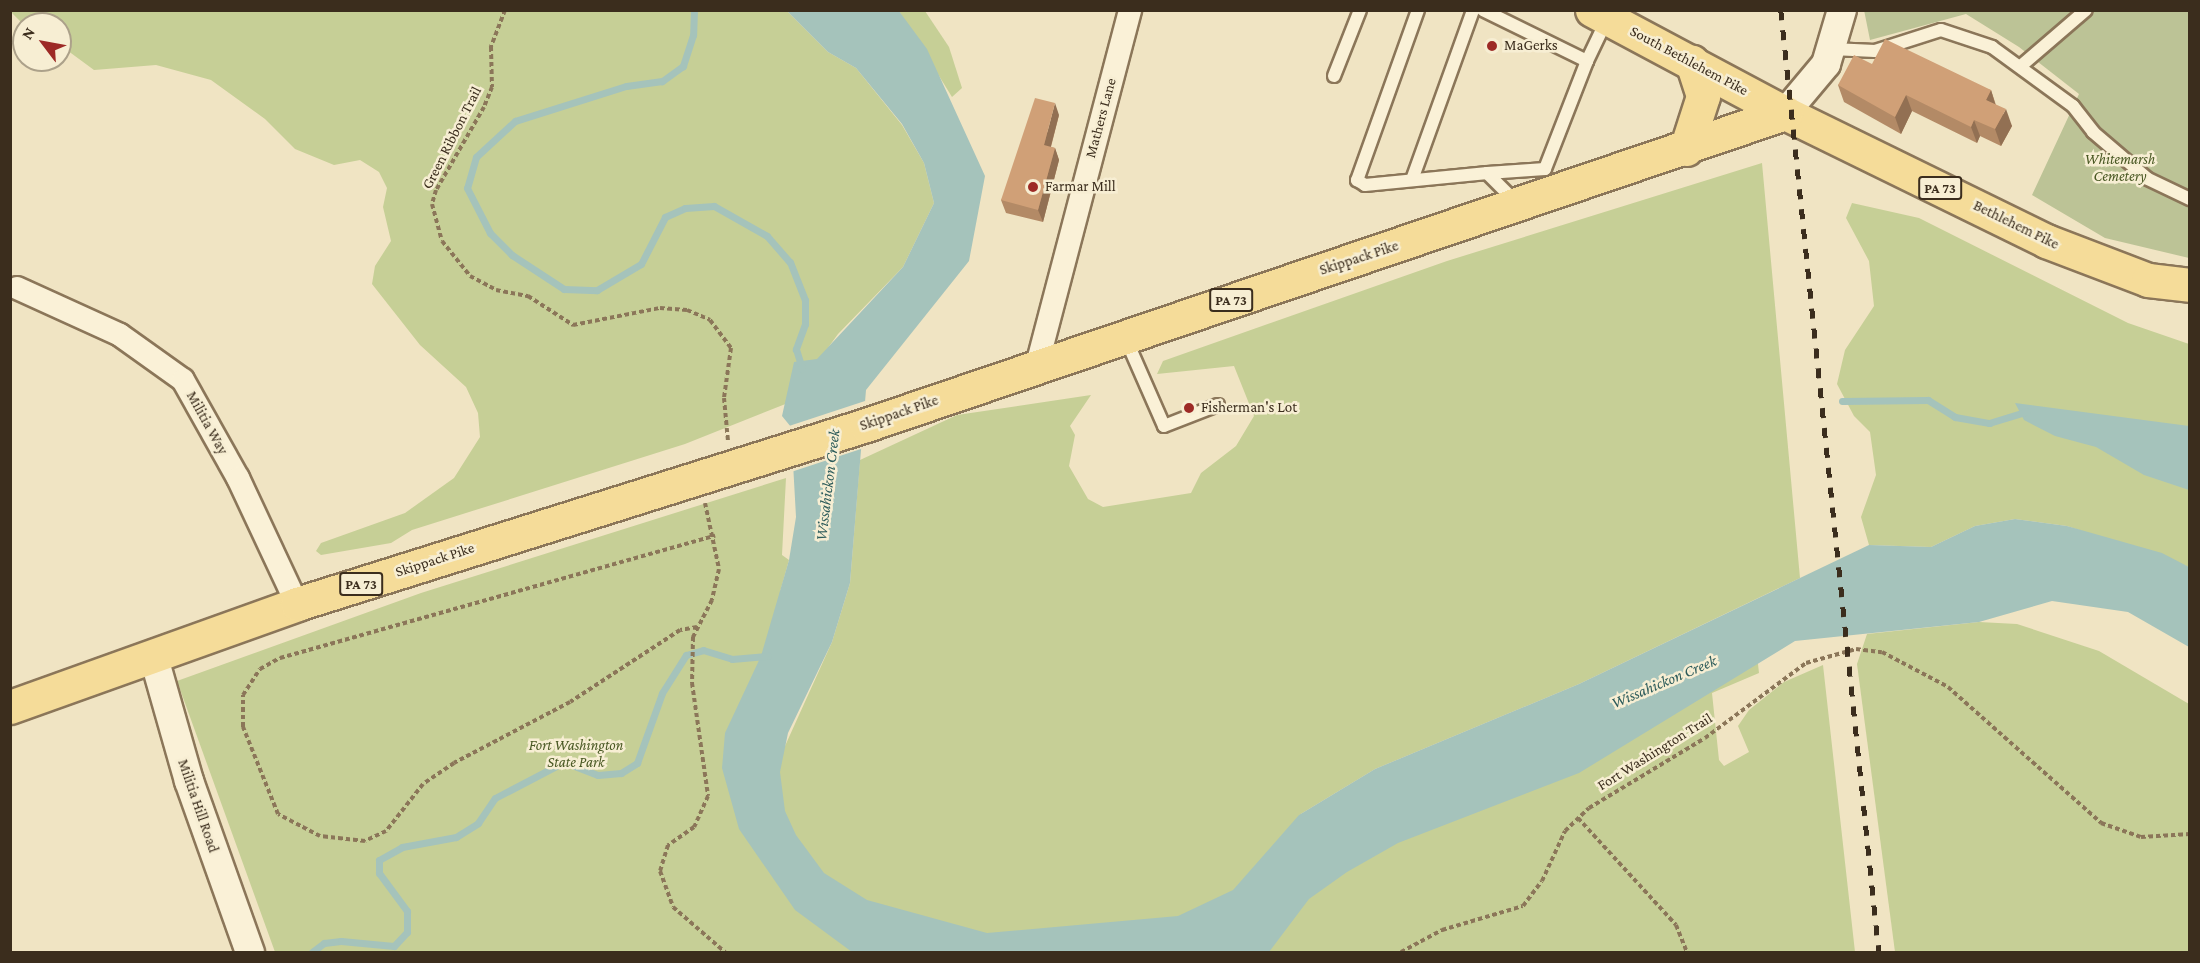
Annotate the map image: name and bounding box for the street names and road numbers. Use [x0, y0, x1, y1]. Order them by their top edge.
street label: South Bethlehem Pike [1627, 22, 1751, 100]
street label: Mathers Lane [1082, 76, 1120, 160]
street label: Green Ribbon Trail [418, 84, 486, 192]
road number: PA 73 [1918, 177, 1962, 199]
street label: Bethlehem Pike [1970, 197, 2062, 253]
street label: Skippack Pike [1317, 237, 1401, 279]
road number: PA 73 [1208, 289, 1254, 311]
street label: Militia Way [182, 388, 232, 458]
street label: Skippack Pike [857, 391, 941, 435]
street label: Skippack Pike [393, 539, 477, 581]
road number: PA 73 [338, 573, 384, 595]
street label: Fort Washington Trail [1594, 709, 1716, 795]
street label: Militia Hill Road [174, 757, 222, 855]

